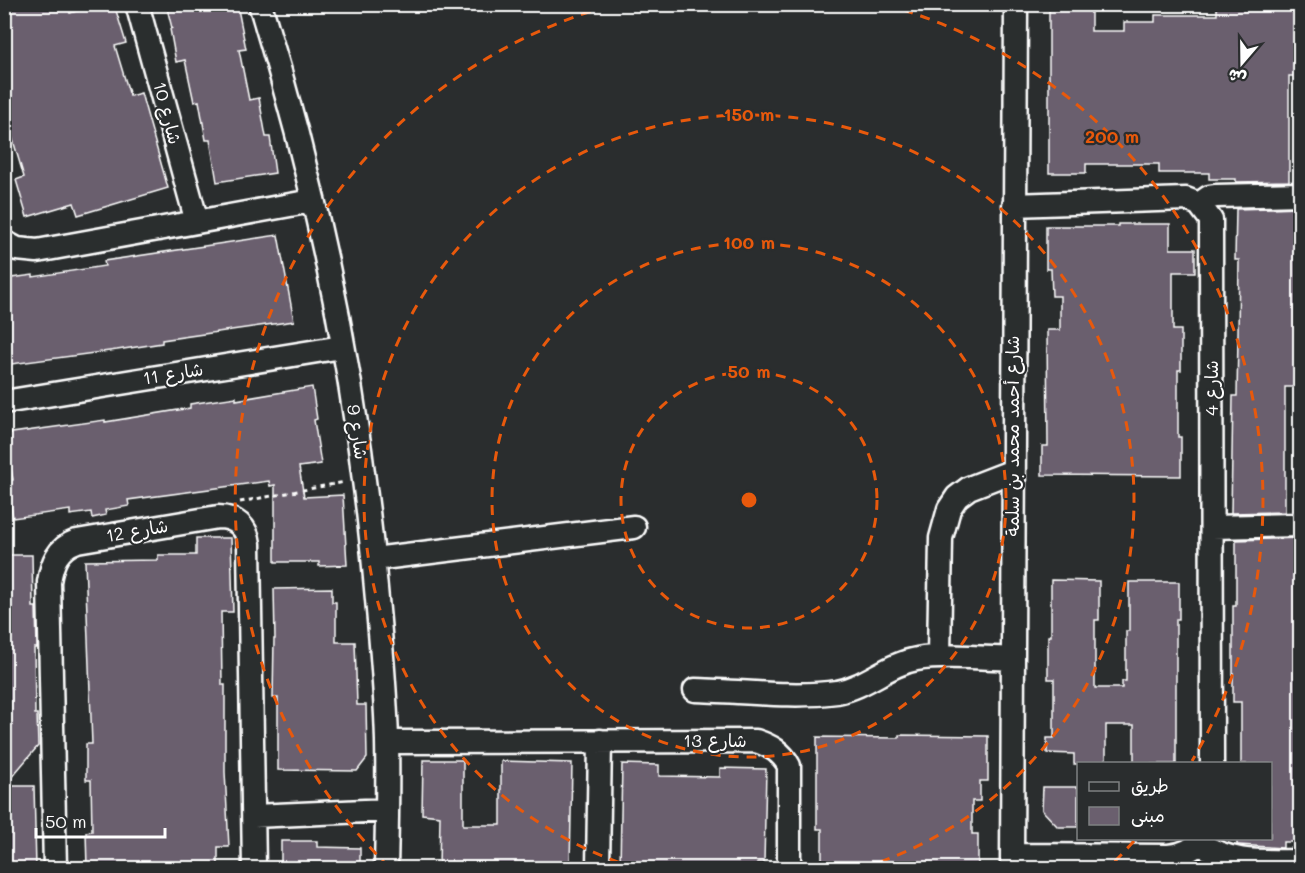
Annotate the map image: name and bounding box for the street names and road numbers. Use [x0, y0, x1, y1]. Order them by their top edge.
street label: شارع 10 [147, 79, 188, 147]
street label: شارع أحمد محمد بن سلمة [1000, 336, 1025, 536]
street label: شارع 11 [141, 356, 205, 391]
street label: شارع 4 [1199, 360, 1224, 416]
street label: شارع 9 [341, 403, 374, 461]
street label: شارع 12 [104, 513, 170, 548]
street label: شارع 13 [683, 728, 747, 753]

